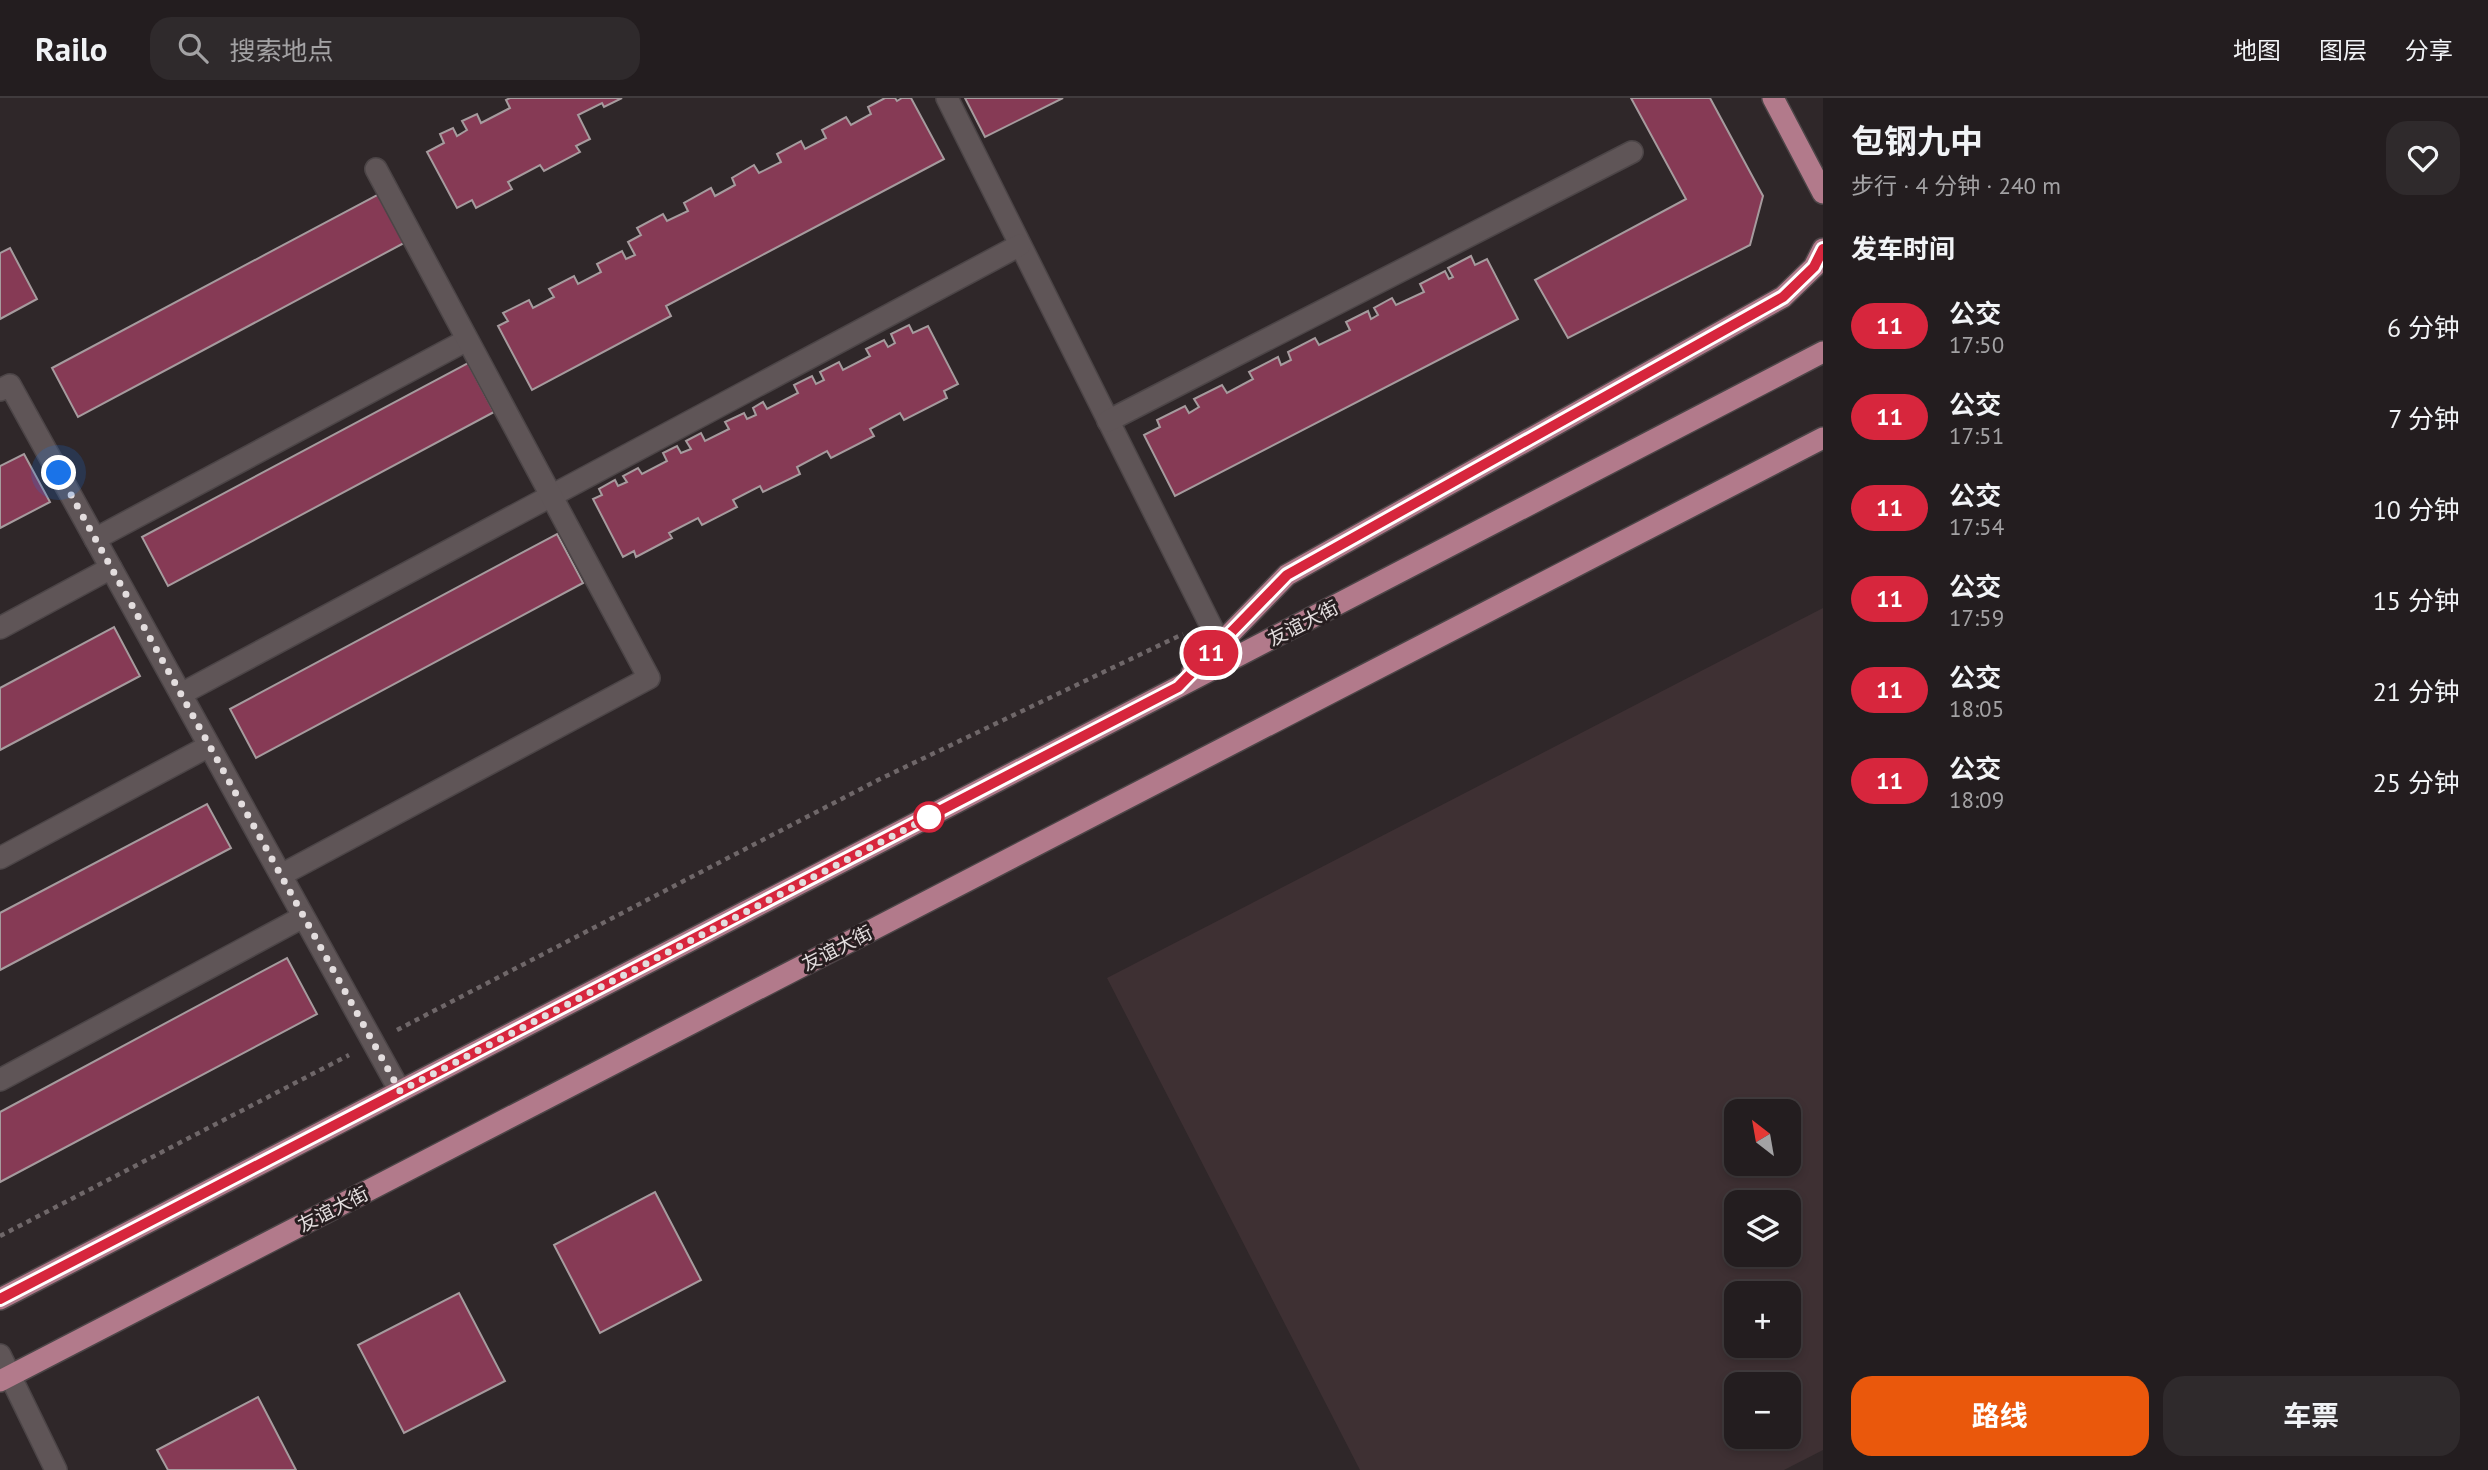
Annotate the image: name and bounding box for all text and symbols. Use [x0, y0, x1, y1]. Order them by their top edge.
search box [150, 17, 640, 80]
text: Railo [35, 27, 108, 70]
icon: search [174, 29, 212, 67]
text: 搜索地点 [230, 34, 334, 67]
text: 地图 [2233, 35, 2281, 66]
text: 图层 [2319, 35, 2367, 66]
text: 分享 [2405, 35, 2453, 66]
text: 包钢九中 [1851, 119, 1983, 162]
button: heart [2386, 121, 2460, 195]
text: 步行 · 4 分钟 · 240 m [1851, 171, 2061, 200]
text: 发车时间 [1851, 232, 1955, 265]
text: 公交 [1949, 297, 2001, 330]
text: 11 [1876, 310, 1903, 341]
text: 6 分钟 [2387, 311, 2460, 344]
text: 17:50 [1949, 330, 2004, 359]
text: 公交 [1949, 388, 2001, 421]
text: 11 [1876, 401, 1903, 432]
text: 7 分钟 [2388, 402, 2460, 435]
text: 17:51 [1949, 421, 2004, 450]
your location [41, 455, 76, 490]
text: 公交 [1949, 479, 2001, 512]
text: 11 [1876, 492, 1903, 523]
text: 10 分钟 [2373, 493, 2460, 526]
text: 17:54 [1949, 512, 2004, 541]
text: 公交 [1949, 570, 2001, 603]
text: 11 [1876, 583, 1903, 614]
text: 15 分钟 [2373, 584, 2460, 617]
street label: 友谊大街 [1264, 595, 1342, 651]
text: 17:59 [1949, 603, 2004, 632]
line badge: 11 [1180, 630, 1242, 676]
text: 11 [1197, 637, 1225, 668]
text: 公交 [1949, 661, 2001, 694]
text: 11 [1876, 674, 1903, 705]
text: 21 分钟 [2373, 675, 2460, 708]
text: 18:05 [1949, 694, 2004, 723]
text: 公交 [1949, 752, 2001, 785]
text: 11 [1876, 765, 1903, 796]
text: 25 分钟 [2373, 766, 2460, 799]
text: 18:09 [1949, 785, 2004, 814]
unlabelled marker [914, 802, 944, 832]
street label: 友谊大街 [798, 920, 876, 976]
north arrow [1724, 1099, 1801, 1176]
map controls [1724, 1099, 1801, 1449]
street label: 友谊大街 [294, 1181, 372, 1237]
button: layers [1724, 1190, 1801, 1267]
button: + [1724, 1281, 1801, 1358]
button: − [1724, 1372, 1801, 1449]
button: 路线 [1851, 1376, 2149, 1456]
button: 车票 [2163, 1376, 2460, 1456]

